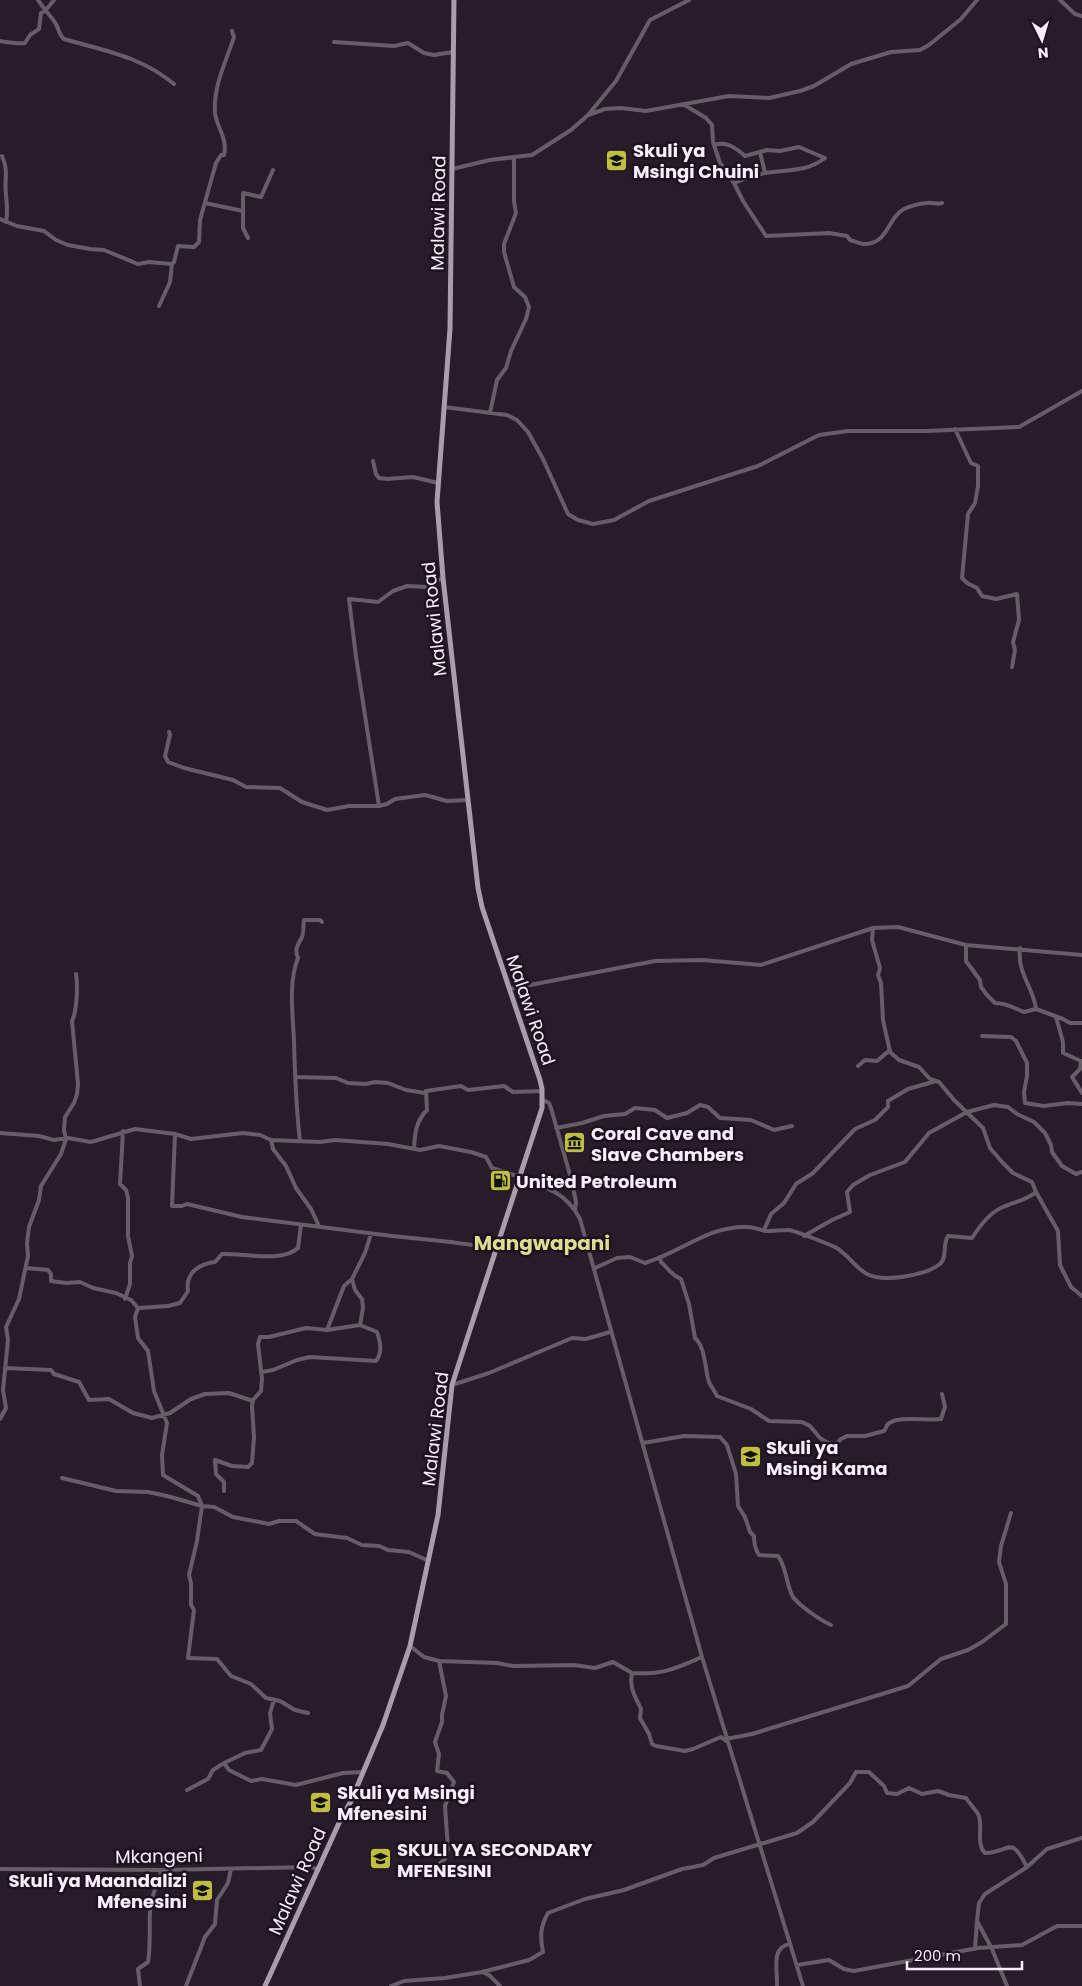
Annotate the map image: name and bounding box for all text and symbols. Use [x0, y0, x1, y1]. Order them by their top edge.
north arrow [1017, 15, 1067, 65]
text: N [1037, 43, 1049, 63]
place label: Skuli ya Msingi Chuini [633, 138, 759, 184]
school or university icon: Skuli ya Msingi Chuini [605, 148, 629, 172]
street label: Malawi Road [424, 155, 452, 271]
street label: Malawi Road [416, 560, 452, 678]
street label: Malawi Road [500, 952, 562, 1068]
place label: Coral Cave and Slave Chambers [591, 1121, 744, 1167]
museum icon: Coral Cave and Slave Chambers [563, 1131, 587, 1155]
fuel station icon: United Petroleum [488, 1169, 512, 1193]
place label: United Petroleum [516, 1169, 677, 1194]
district label: Mangwapani [474, 1229, 610, 1257]
street label: Malawi Road [416, 1370, 454, 1488]
place label: Skuli ya Msingi Kama [766, 1435, 887, 1481]
school or university icon: Skuli ya Msingi Kama [738, 1445, 762, 1469]
place label: Skuli ya Msingi Mfenesini [337, 1780, 475, 1826]
school or university icon: Skuli ya Msingi Mfenesini [309, 1790, 333, 1814]
street label: Malawi Road [262, 1823, 332, 1939]
place label: SKULI YA SECONDARY MFENESINI [397, 1837, 593, 1883]
street label: Mkangeni [115, 1843, 203, 1869]
school or university icon: SKULI YA SECONDARY MFENESINI [369, 1847, 393, 1871]
place label: Skuli ya Maandalizi Mfenesini [8, 1868, 187, 1914]
school or university icon: Skuli ya Maandalizi Mfenesini [191, 1878, 215, 1902]
scale bar [907, 1938, 1022, 1970]
text: 200 m [914, 1945, 961, 1966]

